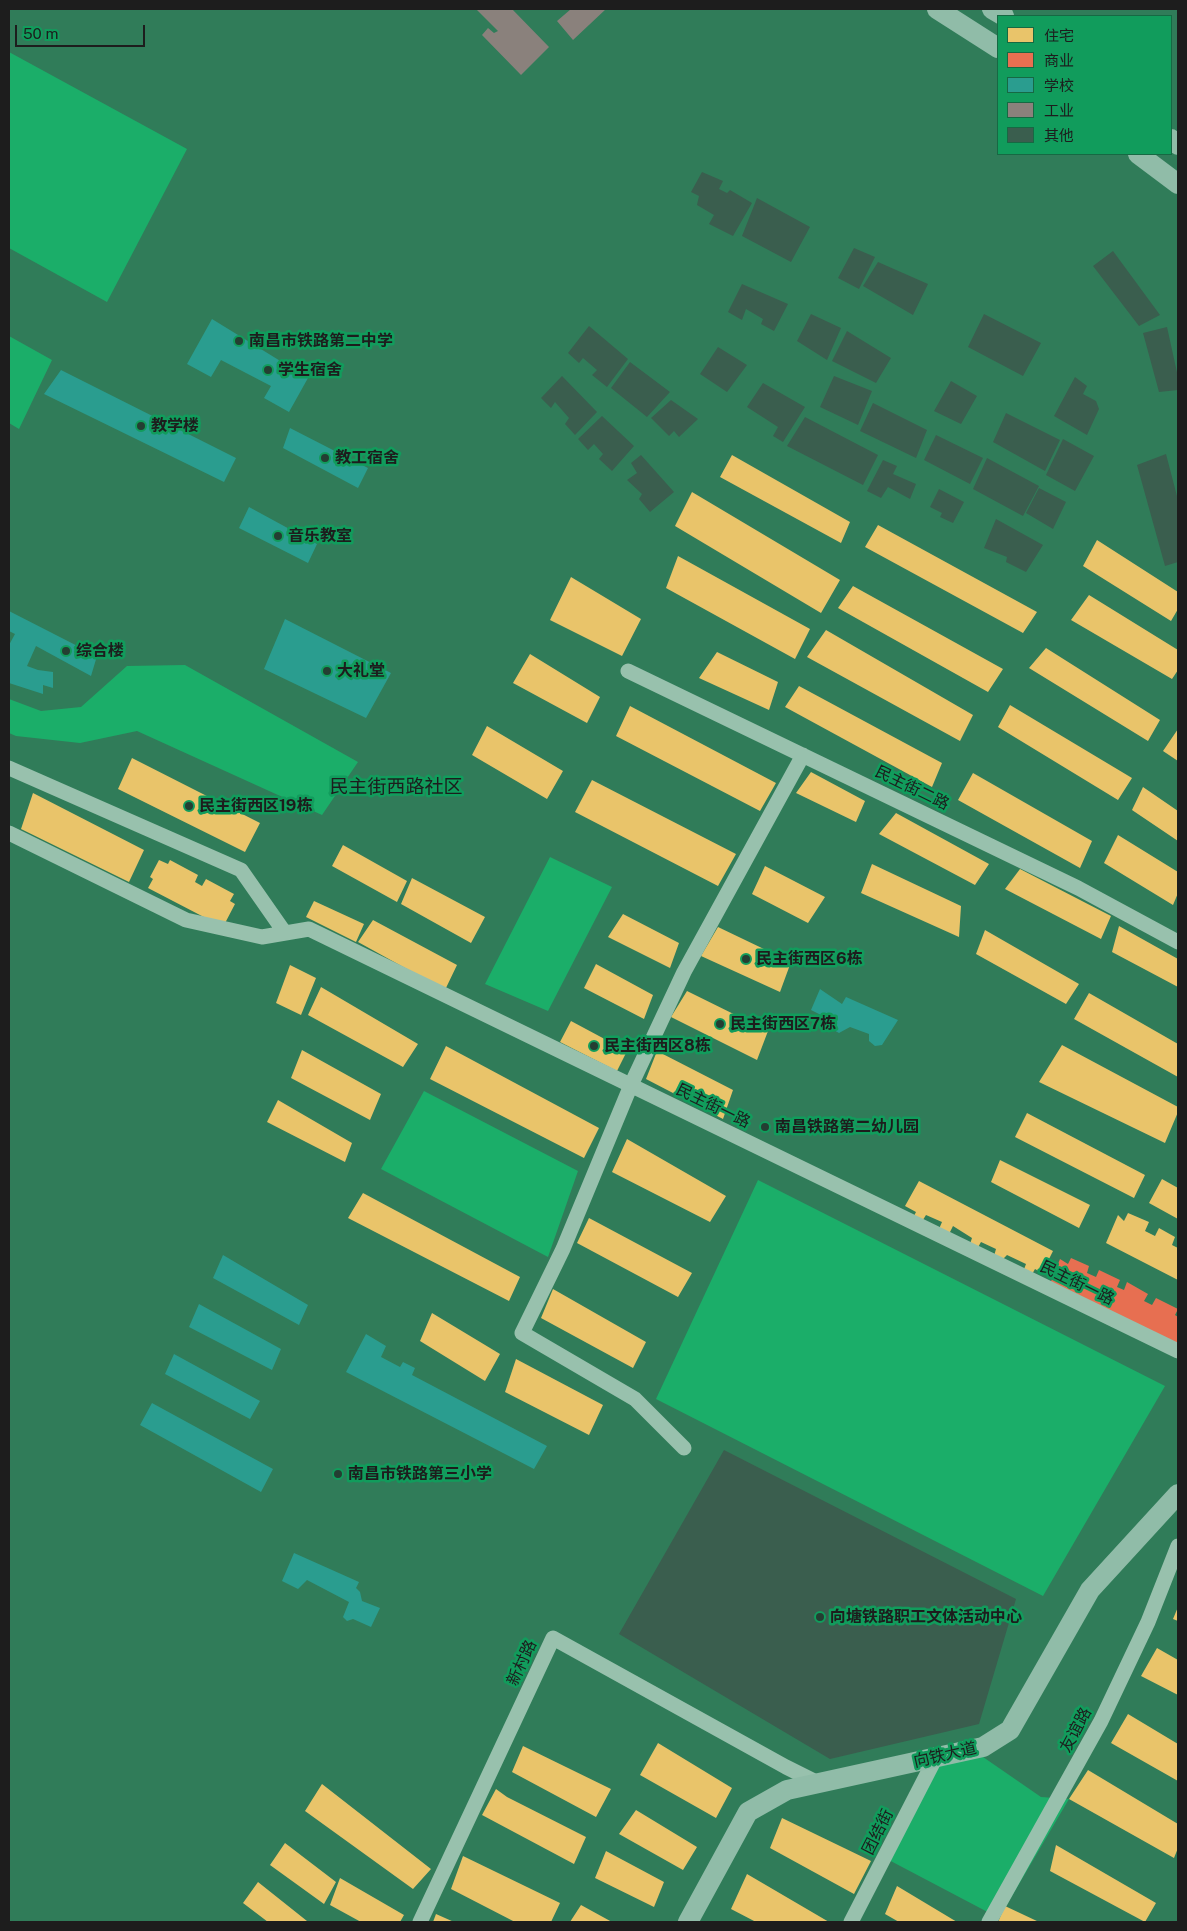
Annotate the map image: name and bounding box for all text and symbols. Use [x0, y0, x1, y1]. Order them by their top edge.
scale bar [18, 15, 148, 47]
legend [997, 15, 1172, 155]
text: 50 m [23, 25, 58, 42]
text: 住宅 [1044, 27, 1074, 44]
text: 商业 [1044, 52, 1074, 69]
text: 学校 [1044, 77, 1074, 94]
text: 工业 [1044, 102, 1074, 119]
text: 其他 [1044, 127, 1074, 144]
place label: 南昌市铁路第二中学 [249, 331, 393, 351]
marker: 南昌市铁路第二中学 [233, 335, 245, 347]
place label: 学生宿舍 [278, 360, 342, 380]
marker: 学生宿舍 [262, 364, 274, 376]
place label: 教学楼 [151, 416, 199, 436]
marker: 教学楼 [135, 420, 147, 432]
place label: 教工宿舍 [335, 448, 399, 468]
marker: 教工宿舍 [319, 452, 331, 464]
place label: 音乐教室 [288, 526, 352, 546]
marker: 音乐教室 [272, 530, 284, 542]
place label: 综合楼 [76, 641, 124, 661]
marker: 综合楼 [60, 645, 72, 657]
place label: 大礼堂 [337, 661, 385, 681]
marker: 大礼堂 [321, 665, 333, 677]
street label: 民主街二路 [872, 762, 952, 814]
district label: 民主街西路社区 [330, 776, 462, 798]
place label: 民主街西区19栋 [199, 796, 312, 816]
marker: 民主街西区19栋 [183, 800, 195, 812]
place label: 民主街西区6栋 [756, 949, 863, 969]
marker: 民主街西区6栋 [740, 953, 752, 965]
place label: 民主街西区7栋 [730, 1014, 836, 1034]
marker: 民主街西区7栋 [714, 1018, 726, 1030]
place label: 民主街西区8栋 [604, 1036, 711, 1056]
marker: 民主街西区8栋 [588, 1040, 600, 1052]
street label: 民主街一路 [673, 1080, 753, 1132]
place label: 南昌铁路第二幼儿园 [775, 1117, 919, 1137]
marker: 南昌铁路第二幼儿园 [759, 1121, 771, 1133]
street label: 民主街一路 [1037, 1257, 1117, 1309]
place label: 南昌市铁路第三小学 [348, 1464, 492, 1484]
marker: 南昌市铁路第三小学 [332, 1468, 344, 1480]
place label: 向塘铁路职工文体活动中心 [830, 1607, 1022, 1627]
marker: 向塘铁路职工文体活动中心 [814, 1611, 826, 1623]
street label: 新村路 [503, 1637, 541, 1689]
street label: 友谊路 [1056, 1704, 1096, 1756]
street label: 向铁大道 [912, 1738, 978, 1772]
street label: 团结街 [859, 1806, 897, 1858]

